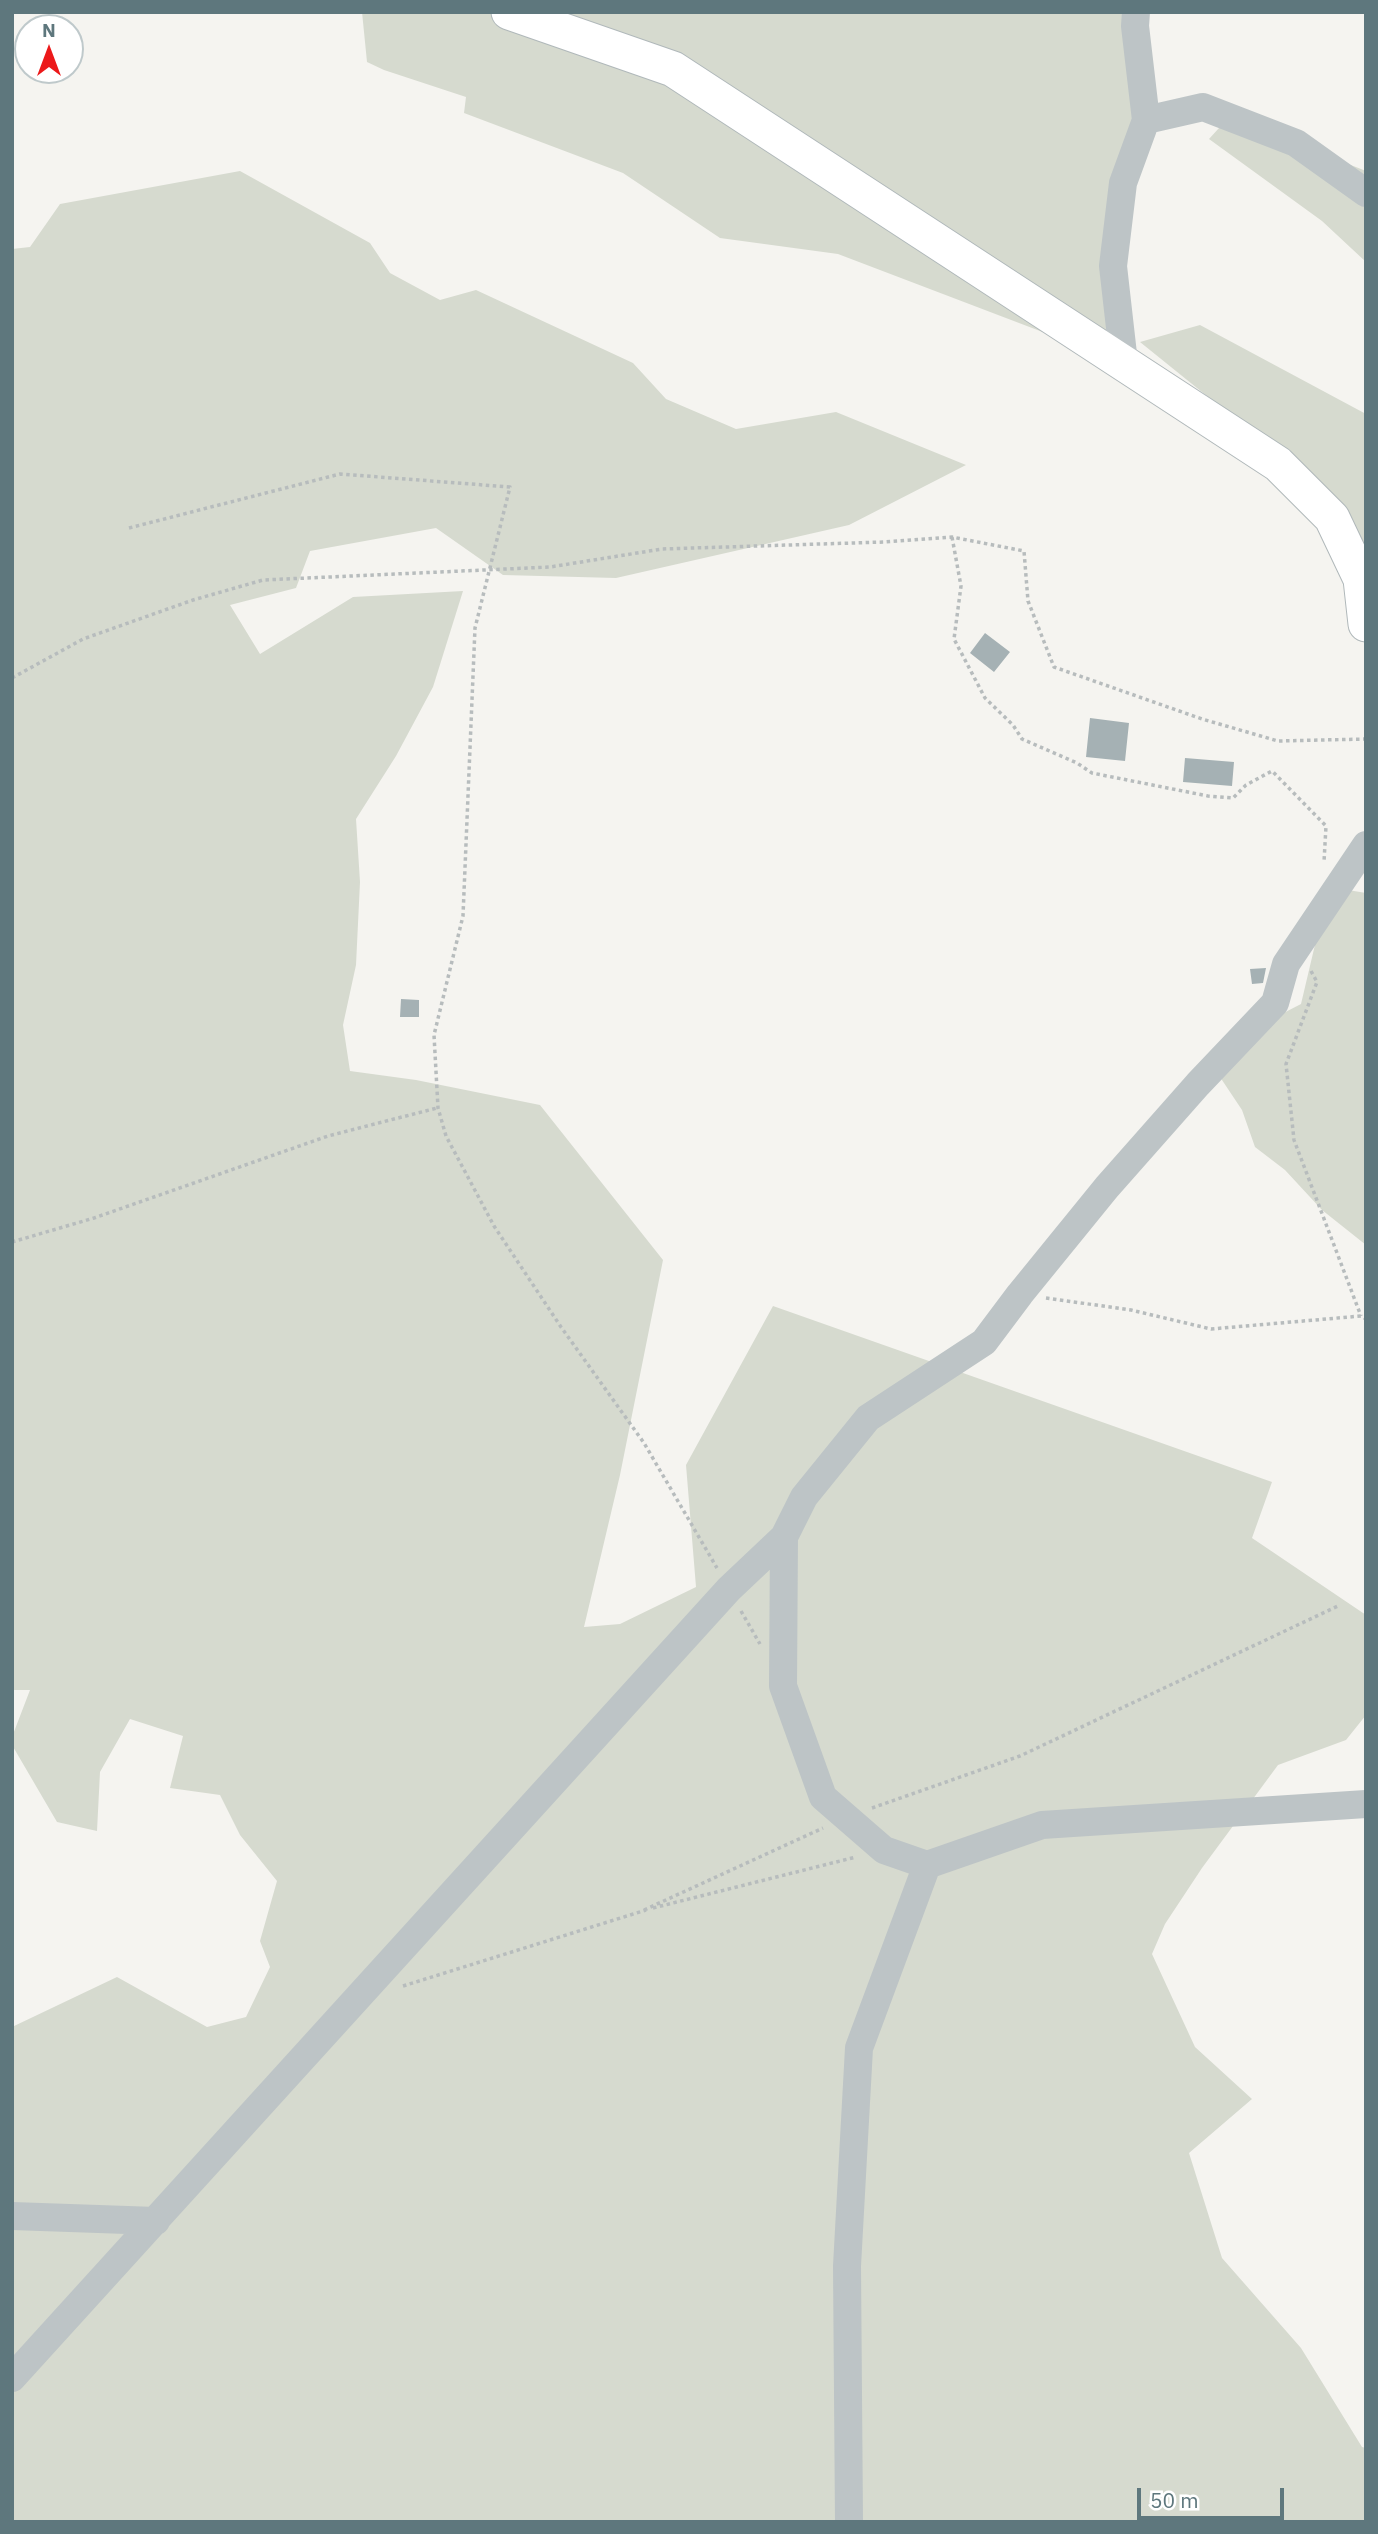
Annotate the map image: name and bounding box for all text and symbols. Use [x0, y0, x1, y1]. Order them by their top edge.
north arrow [14, 14, 84, 84]
text: N [42, 18, 56, 42]
scale bar [1140, 2474, 1287, 2518]
text: 50 m [1150, 2486, 1199, 2514]

